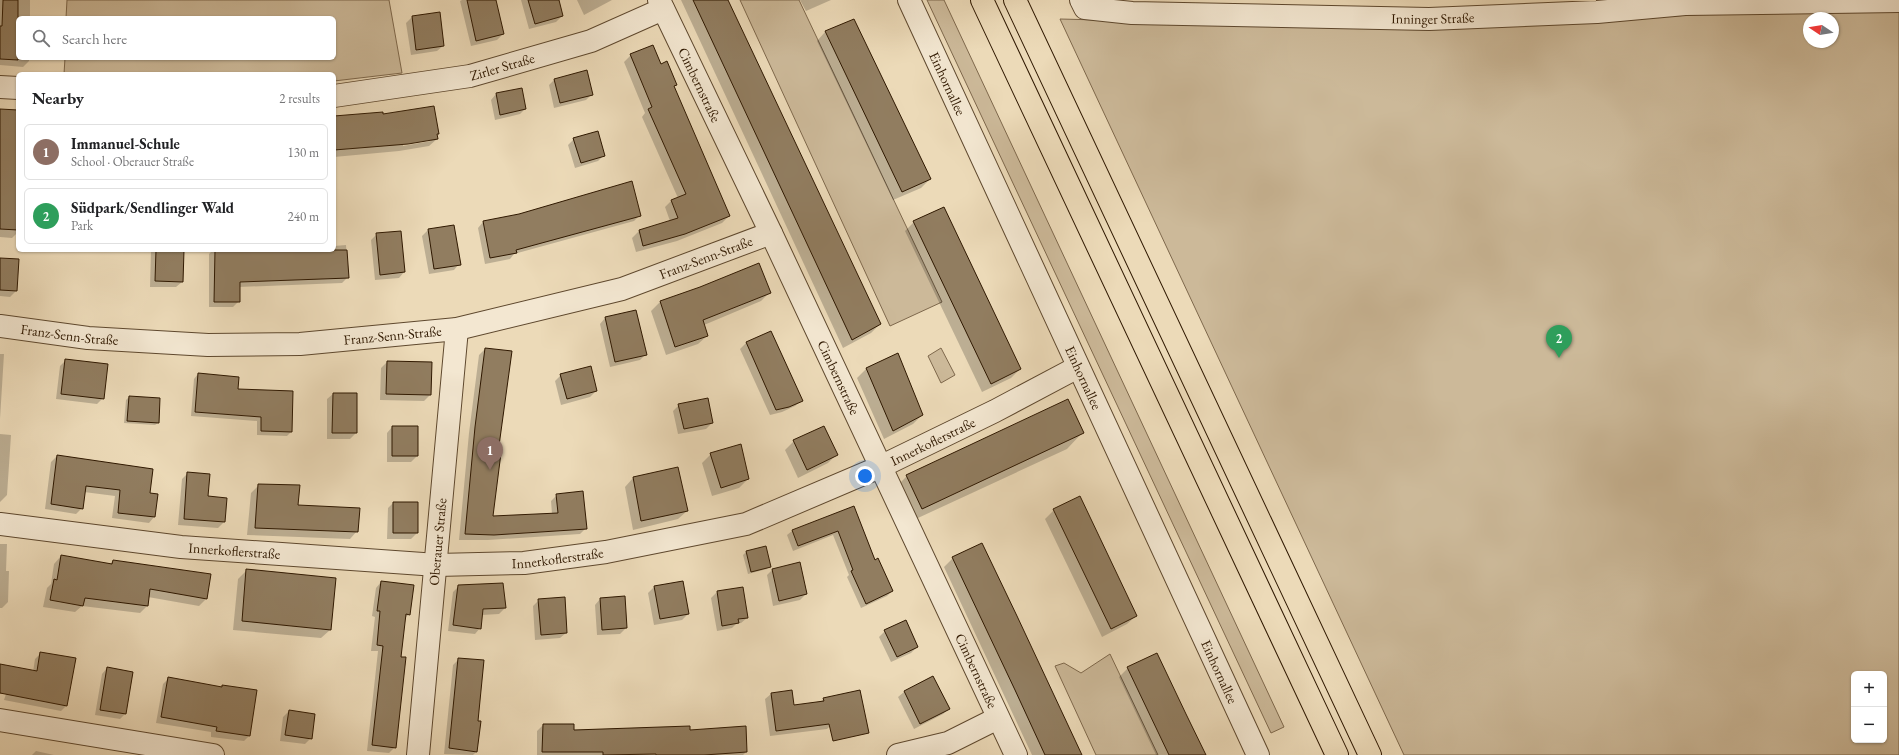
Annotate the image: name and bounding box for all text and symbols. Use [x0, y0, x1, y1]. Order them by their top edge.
street label: Inninger Straße [1391, 8, 1475, 28]
north arrow [1803, 12, 1839, 48]
search box [16, 16, 336, 60]
icon: search [30, 27, 52, 49]
text: Search here [62, 29, 127, 48]
street label: Cimbernstraße [674, 44, 726, 126]
street label: Zirler Straße [468, 49, 537, 85]
street label: Einhornallee [925, 49, 970, 119]
text: Nearby [32, 87, 84, 109]
text: 2 results [279, 90, 320, 107]
text: Immanuel-Schule [71, 134, 180, 153]
text: 1 [43, 144, 49, 161]
text: 130 m [288, 144, 319, 161]
text: School · Oberauer Straße [71, 153, 194, 170]
text: Südpark/Sendlinger Wald [71, 198, 234, 217]
text: 2 [43, 208, 49, 225]
text: 240 m [288, 208, 319, 225]
text: Park [71, 217, 93, 234]
street label: Franz-Senn-Straße [657, 232, 755, 283]
street label: Franz-Senn-Straße [19, 320, 119, 349]
street label: Franz-Senn-Straße [343, 321, 443, 349]
pin: 2 [1546, 325, 1572, 358]
street label: Cimbernstraße [813, 337, 864, 418]
street label: Einhornallee [1061, 343, 1106, 413]
street label: Innerkoflerstraße [887, 413, 979, 470]
pin: 1 [477, 437, 503, 470]
your location [855, 466, 875, 486]
street label: Oberauer Straße [425, 497, 451, 586]
street label: Innerkoflerstraße [188, 539, 282, 563]
street label: Innerkoflerstraße [512, 543, 605, 572]
street label: Cimbernstraße [951, 630, 1002, 712]
street label: Einhornallee [1197, 637, 1242, 707]
map controls [1851, 671, 1887, 743]
button: + [1851, 671, 1887, 707]
button: − [1851, 707, 1887, 743]

